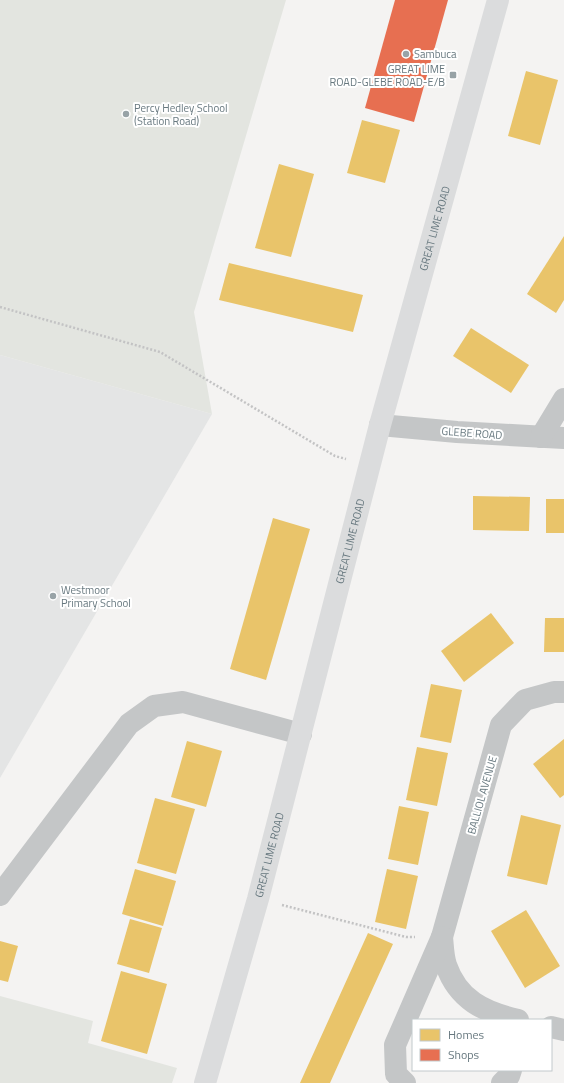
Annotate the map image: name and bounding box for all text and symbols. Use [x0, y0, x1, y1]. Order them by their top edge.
place label: Sambuca [414, 46, 457, 62]
marker: Sambuca [401, 49, 411, 59]
place label: GREAT LIME ROAD-GLEBE ROAD-E/B [329, 61, 445, 90]
marker: GREAT LIME ROAD-GLEBE ROAD-E/B [448, 70, 458, 80]
place label: Percy Hedley School (Station Road) [134, 100, 228, 129]
marker: Percy Hedley School (Station Road) [121, 109, 131, 119]
street label: GREAT LIME ROAD [415, 184, 454, 273]
street label: GLEBE ROAD [441, 423, 503, 443]
street label: GREAT LIME ROAD [331, 497, 369, 585]
place label: Westmoor Primary School [61, 582, 131, 611]
marker: Westmoor Primary School [48, 591, 58, 601]
street label: BALLIOL AVENUE [463, 754, 501, 836]
street label: GREAT LIME ROAD [251, 811, 288, 899]
legend [412, 1019, 552, 1071]
text: Homes [448, 1025, 484, 1044]
text: Shops [448, 1045, 480, 1064]

